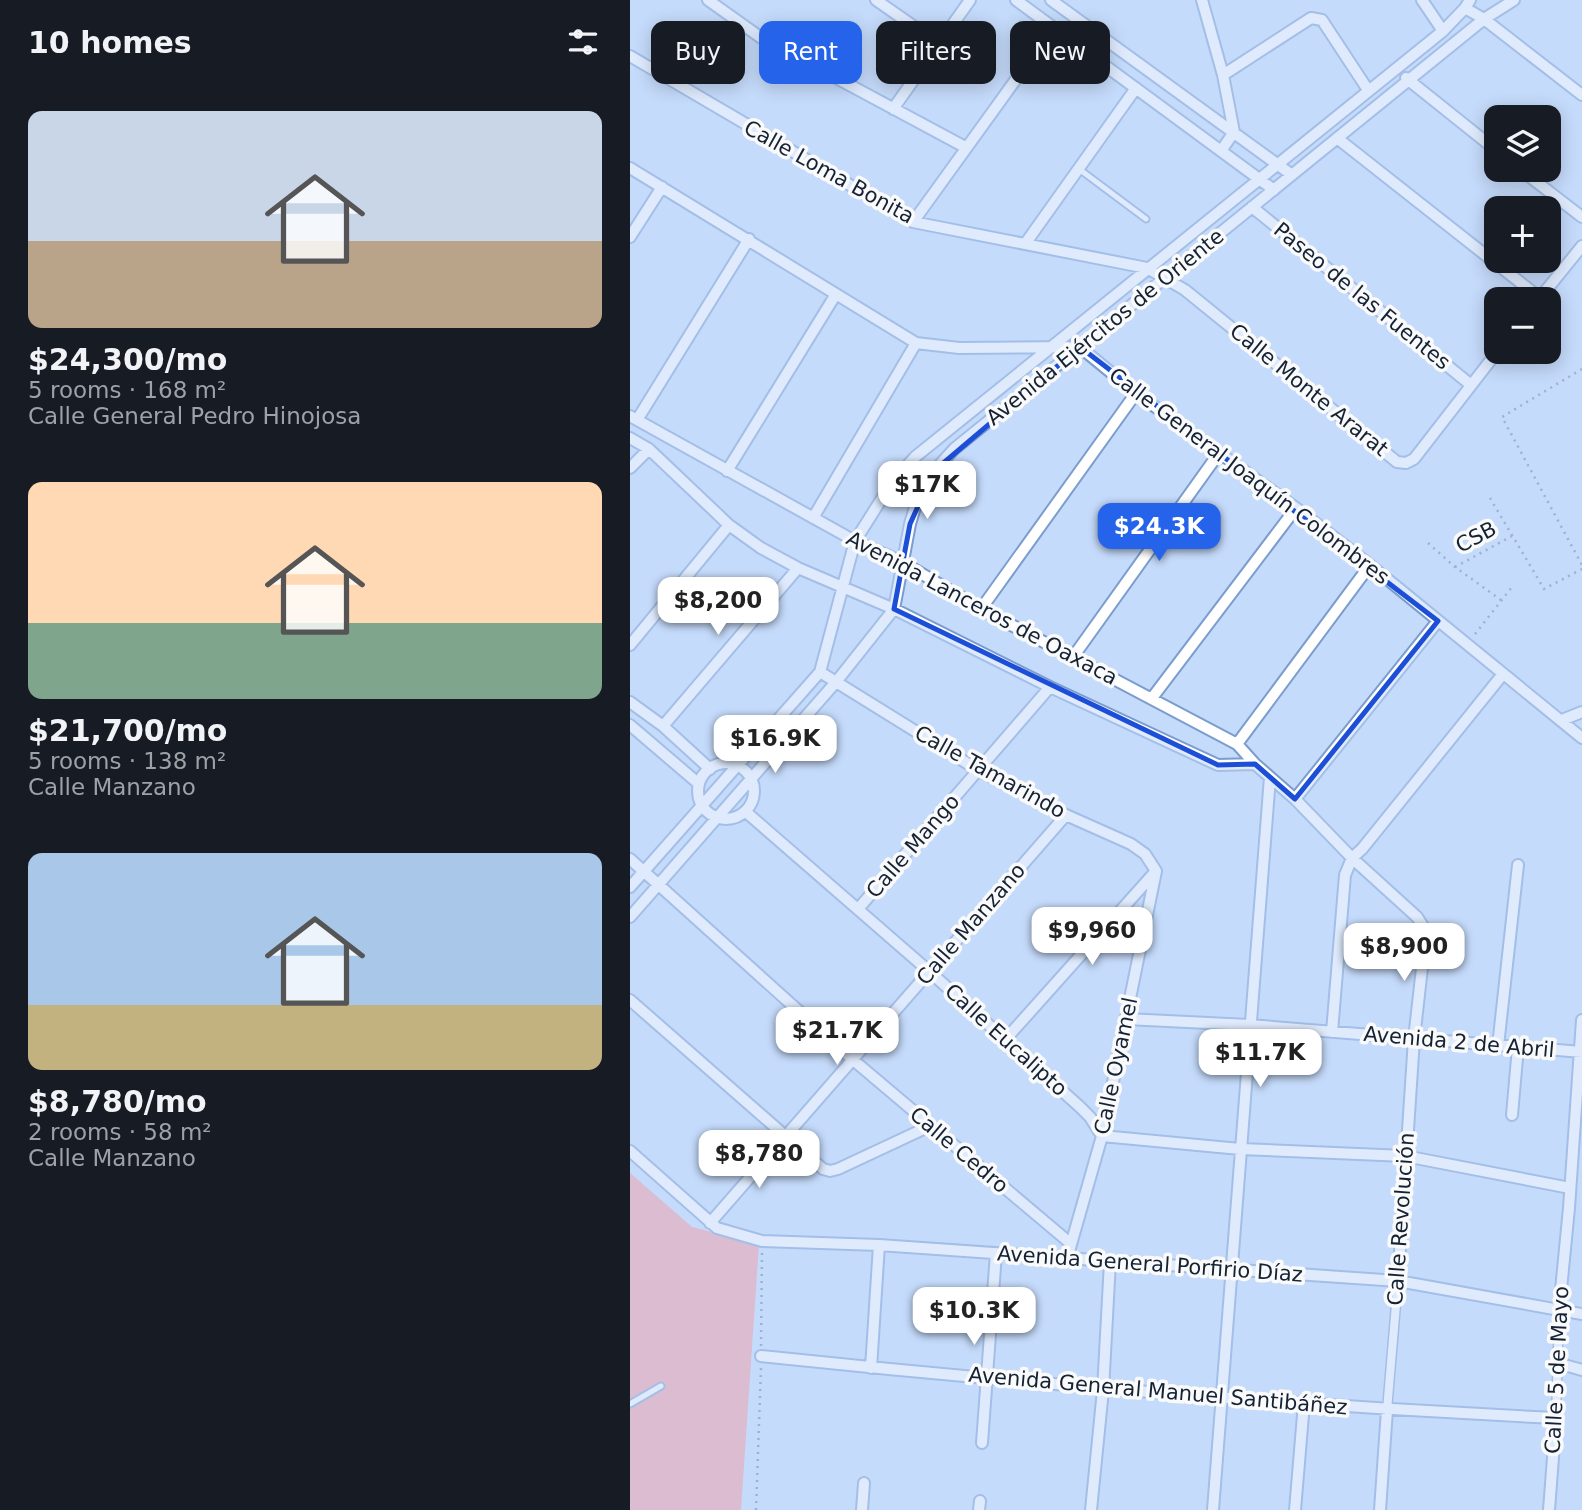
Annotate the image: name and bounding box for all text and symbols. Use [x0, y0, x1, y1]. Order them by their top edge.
chip: Buy [651, 21, 745, 84]
chip: Rent [759, 21, 862, 84]
chip: Filters [876, 21, 996, 84]
chip: New [1010, 21, 1110, 84]
icon: filters [564, 23, 602, 61]
text: 10 homes [28, 25, 192, 60]
map controls [1484, 105, 1561, 364]
button: layers [1484, 105, 1561, 182]
street label: Calle Loma Bonita [740, 115, 918, 229]
icon: home [252, 156, 378, 282]
button: + [1484, 196, 1561, 273]
street label: Paseo de las Fuentes [1269, 218, 1455, 374]
street label: Avenida Ejércitos de Oriente [982, 224, 1228, 430]
button: − [1484, 287, 1561, 364]
street label: Calle Monte Ararat [1225, 319, 1393, 461]
text: $24,300/mo [28, 342, 227, 377]
street label: Calle General Joaquín Colombres [1104, 363, 1394, 589]
text: 5 rooms · 168 m² [28, 377, 226, 403]
text: Calle General Pedro Hinojosa [28, 403, 361, 429]
pin: $17K [886, 462, 968, 521]
text: $17K [894, 471, 960, 497]
pin: $24.3K [1102, 504, 1216, 563]
text: $24.3K [1114, 513, 1204, 539]
street label: CSB [1452, 516, 1500, 558]
street label: Avenida Lanceros de Oaxaca [842, 526, 1122, 690]
icon: home [252, 527, 378, 653]
pin: $8,200 [661, 578, 775, 637]
text: $8,200 [674, 587, 762, 613]
text: $21,700/mo [28, 713, 227, 748]
pin: $16.9K [718, 716, 832, 775]
street label: Calle Tamarindo [911, 721, 1069, 823]
text: $16.9K [730, 725, 820, 751]
text: 5 rooms · 138 m² [28, 748, 226, 774]
text: Calle Manzano [28, 774, 196, 800]
street label: Calle Mango [862, 789, 964, 903]
street label: Calle Manzano [912, 858, 1030, 990]
icon: home [252, 898, 378, 1024]
pin: $9,960 [1035, 908, 1149, 967]
text: $9,960 [1048, 917, 1136, 943]
pin: $8,900 [1347, 923, 1461, 983]
text: $8,900 [1360, 933, 1448, 959]
street label: Calle Eucalipto [940, 979, 1072, 1101]
street label: Calle Oyamel [1090, 995, 1142, 1137]
pin: $21.7K [780, 1007, 894, 1067]
text: $21.7K [792, 1017, 882, 1043]
street label: Avenida 2 de Abril [1363, 1022, 1555, 1062]
pin: $11.7K [1203, 1030, 1317, 1089]
text: $11.7K [1215, 1039, 1305, 1065]
text: $8,780/mo [28, 1084, 207, 1119]
street label: Calle Cedro [905, 1102, 1013, 1198]
text: 2 rooms · 58 m² [28, 1119, 212, 1145]
pin: $8,780 [702, 1130, 816, 1190]
street label: Calle Revolución [1383, 1132, 1419, 1306]
text: $8,780 [715, 1140, 803, 1166]
text: Calle Manzano [28, 1145, 196, 1171]
street label: Avenida General Porfirio Díaz [996, 1241, 1304, 1287]
street label: Calle 5 de Mayo [1541, 1285, 1573, 1455]
pin: $10.3K [917, 1288, 1031, 1347]
text: $10.3K [929, 1297, 1019, 1323]
street label: Avenida General Manuel Santibáñez [968, 1362, 1348, 1420]

